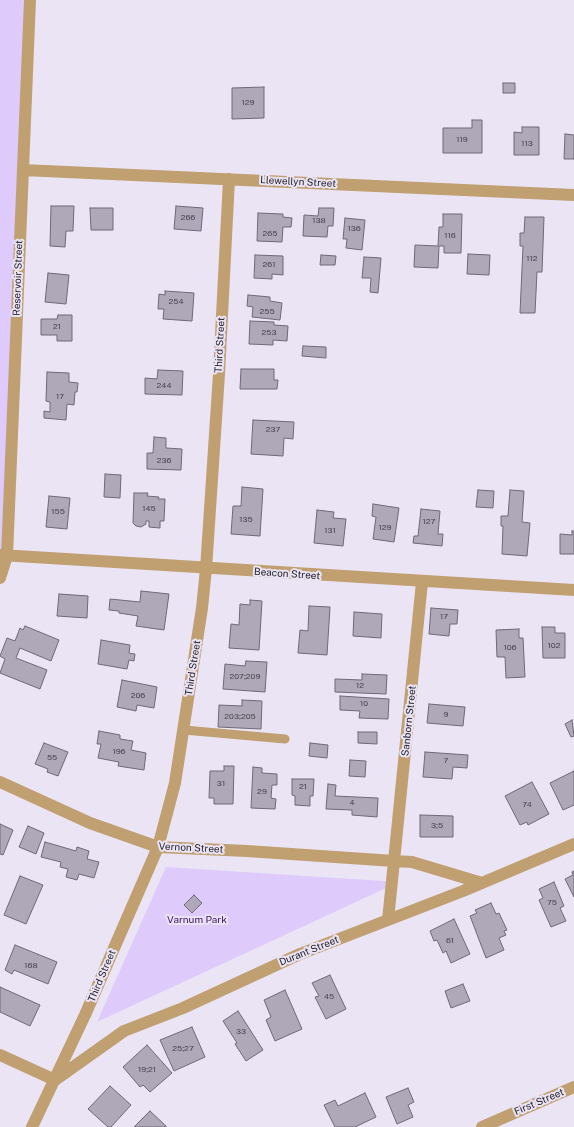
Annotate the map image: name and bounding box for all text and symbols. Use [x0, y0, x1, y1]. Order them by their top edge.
house number: 129 [241, 98, 255, 108]
house number: 119 [456, 135, 468, 145]
house number: 113 [521, 139, 533, 149]
street label: Llewellyn Street [260, 174, 336, 190]
house number: 266 [181, 213, 195, 223]
house number: 138 [312, 216, 326, 226]
house number: 136 [347, 224, 361, 234]
house number: 265 [263, 229, 277, 239]
house number: 116 [444, 231, 456, 241]
street label: Reservoir Street [11, 240, 25, 316]
house number: 112 [526, 254, 538, 264]
house number: 261 [262, 260, 276, 270]
house number: 254 [169, 297, 183, 307]
house number: 255 [259, 307, 275, 317]
street label: Third Street [213, 317, 227, 373]
house number: 21 [53, 322, 61, 332]
house number: 253 [262, 328, 276, 338]
house number: 244 [157, 381, 171, 391]
house number: 17 [56, 392, 64, 402]
house number: 237 [266, 425, 280, 435]
house number: 236 [157, 456, 171, 466]
house number: 145 [142, 504, 156, 514]
house number: 155 [51, 507, 65, 517]
house number: 135 [239, 515, 253, 525]
house number: 127 [423, 517, 435, 527]
house number: 129 [378, 523, 392, 533]
house number: 131 [324, 526, 336, 536]
street label: Beacon Street [253, 566, 321, 582]
house number: 17 [440, 612, 448, 622]
street label: Third Street [183, 640, 203, 696]
house number: 102 [548, 641, 560, 651]
house number: 106 [503, 643, 517, 653]
house number: 207;209 [230, 672, 260, 682]
house number: 12 [356, 681, 364, 691]
street label: Sanborn Street [399, 685, 419, 757]
house number: 206 [131, 691, 145, 701]
house number: 10 [360, 699, 368, 709]
house number: 9 [444, 710, 448, 720]
house number: 203;205 [224, 712, 256, 722]
house number: 196 [112, 747, 126, 757]
house number: 55 [47, 753, 57, 763]
house number: 7 [444, 756, 448, 766]
house number: 31 [217, 779, 225, 789]
house number: 21 [299, 782, 307, 792]
house number: 29 [257, 787, 267, 797]
house number: 4 [349, 798, 355, 808]
house number: 74 [522, 800, 532, 810]
house number: 3;5 [431, 821, 443, 831]
street label: Vernon Street [158, 840, 224, 856]
house number: 75 [547, 898, 557, 908]
park label: Varnum Park [167, 914, 227, 926]
street label: Durant Street [277, 934, 341, 968]
house number: 61 [446, 936, 454, 946]
street label: Third Street [86, 948, 118, 1004]
house number: 168 [24, 961, 38, 971]
house number: 45 [324, 992, 334, 1002]
house number: 33 [236, 1027, 246, 1037]
house number: 25;27 [172, 1044, 194, 1054]
house number: 19;21 [138, 1065, 156, 1075]
street label: First Street [512, 1086, 566, 1118]

